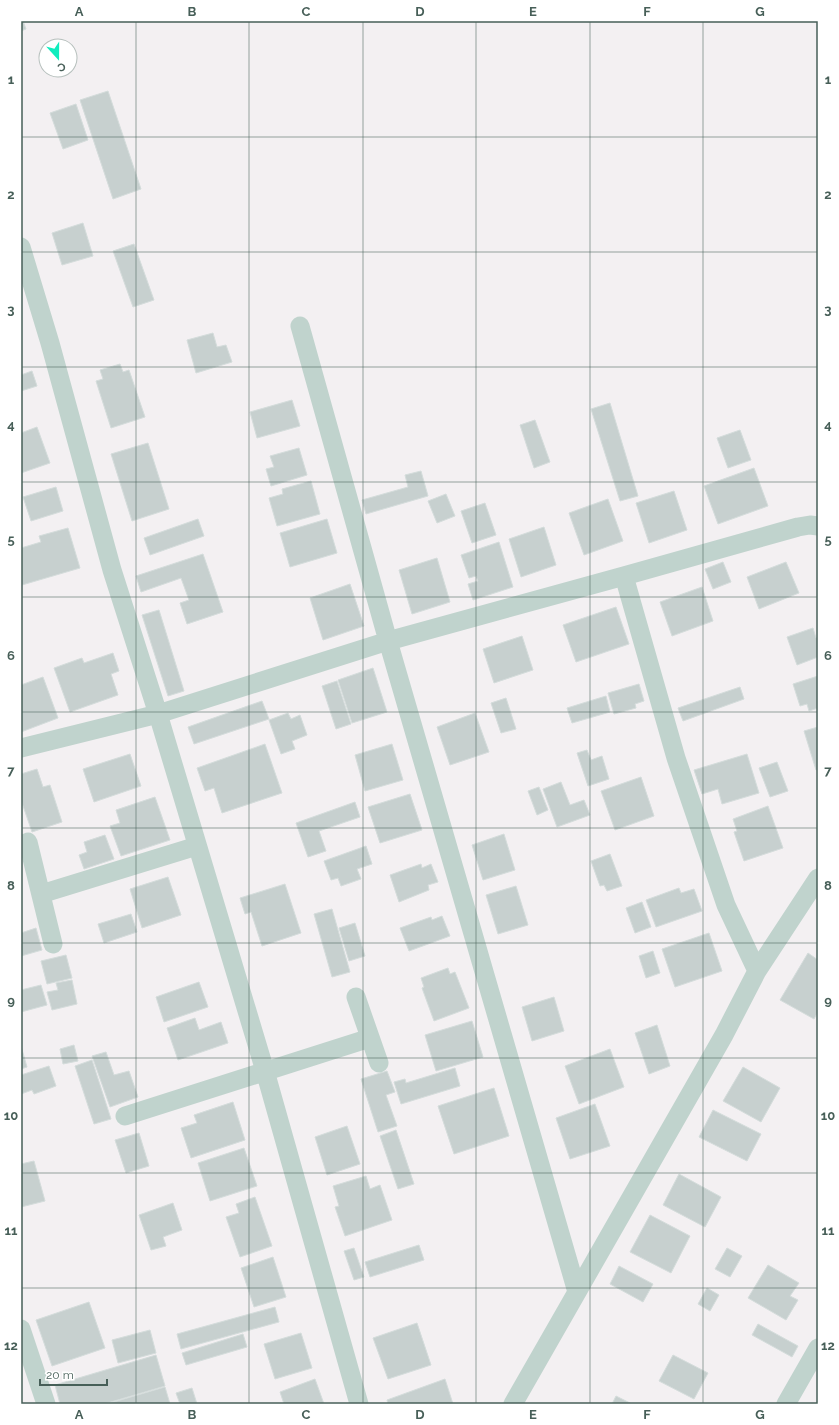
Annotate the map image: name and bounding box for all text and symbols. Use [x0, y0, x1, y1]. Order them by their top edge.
text: A [75, 4, 84, 19]
text: B [188, 4, 197, 19]
text: C [302, 4, 311, 19]
text: D [415, 4, 425, 19]
text: E [529, 4, 537, 19]
text: F [643, 4, 651, 19]
text: G [755, 4, 765, 19]
north arrow [38, 38, 78, 78]
text: С [55, 59, 67, 74]
text: 1 [8, 72, 15, 87]
text: 1 [825, 72, 832, 87]
text: 2 [7, 187, 15, 202]
text: 2 [824, 187, 832, 202]
text: 3 [7, 302, 15, 317]
text: 3 [824, 302, 832, 317]
text: 4 [7, 417, 15, 432]
text: 4 [824, 417, 832, 432]
text: 5 [7, 532, 15, 547]
text: 5 [824, 532, 832, 547]
text: 6 [7, 648, 15, 663]
text: 6 [824, 648, 832, 663]
text: 7 [7, 763, 15, 778]
text: 7 [824, 763, 832, 778]
text: 8 [7, 878, 15, 893]
text: 8 [824, 878, 832, 893]
text: 9 [7, 993, 15, 1008]
text: 9 [824, 993, 832, 1008]
text: 10 [4, 1108, 18, 1123]
text: 10 [821, 1108, 835, 1123]
text: 11 [5, 1223, 18, 1238]
text: 11 [822, 1223, 835, 1238]
text: 12 [4, 1338, 18, 1353]
text: 12 [821, 1338, 835, 1353]
scale bar [40, 1361, 107, 1387]
text: 20 m [46, 1368, 74, 1382]
text: A [75, 1407, 84, 1422]
text: B [188, 1407, 197, 1422]
text: C [302, 1407, 311, 1422]
text: D [415, 1407, 425, 1422]
text: E [529, 1407, 537, 1422]
text: F [643, 1407, 651, 1422]
text: G [755, 1407, 765, 1422]

